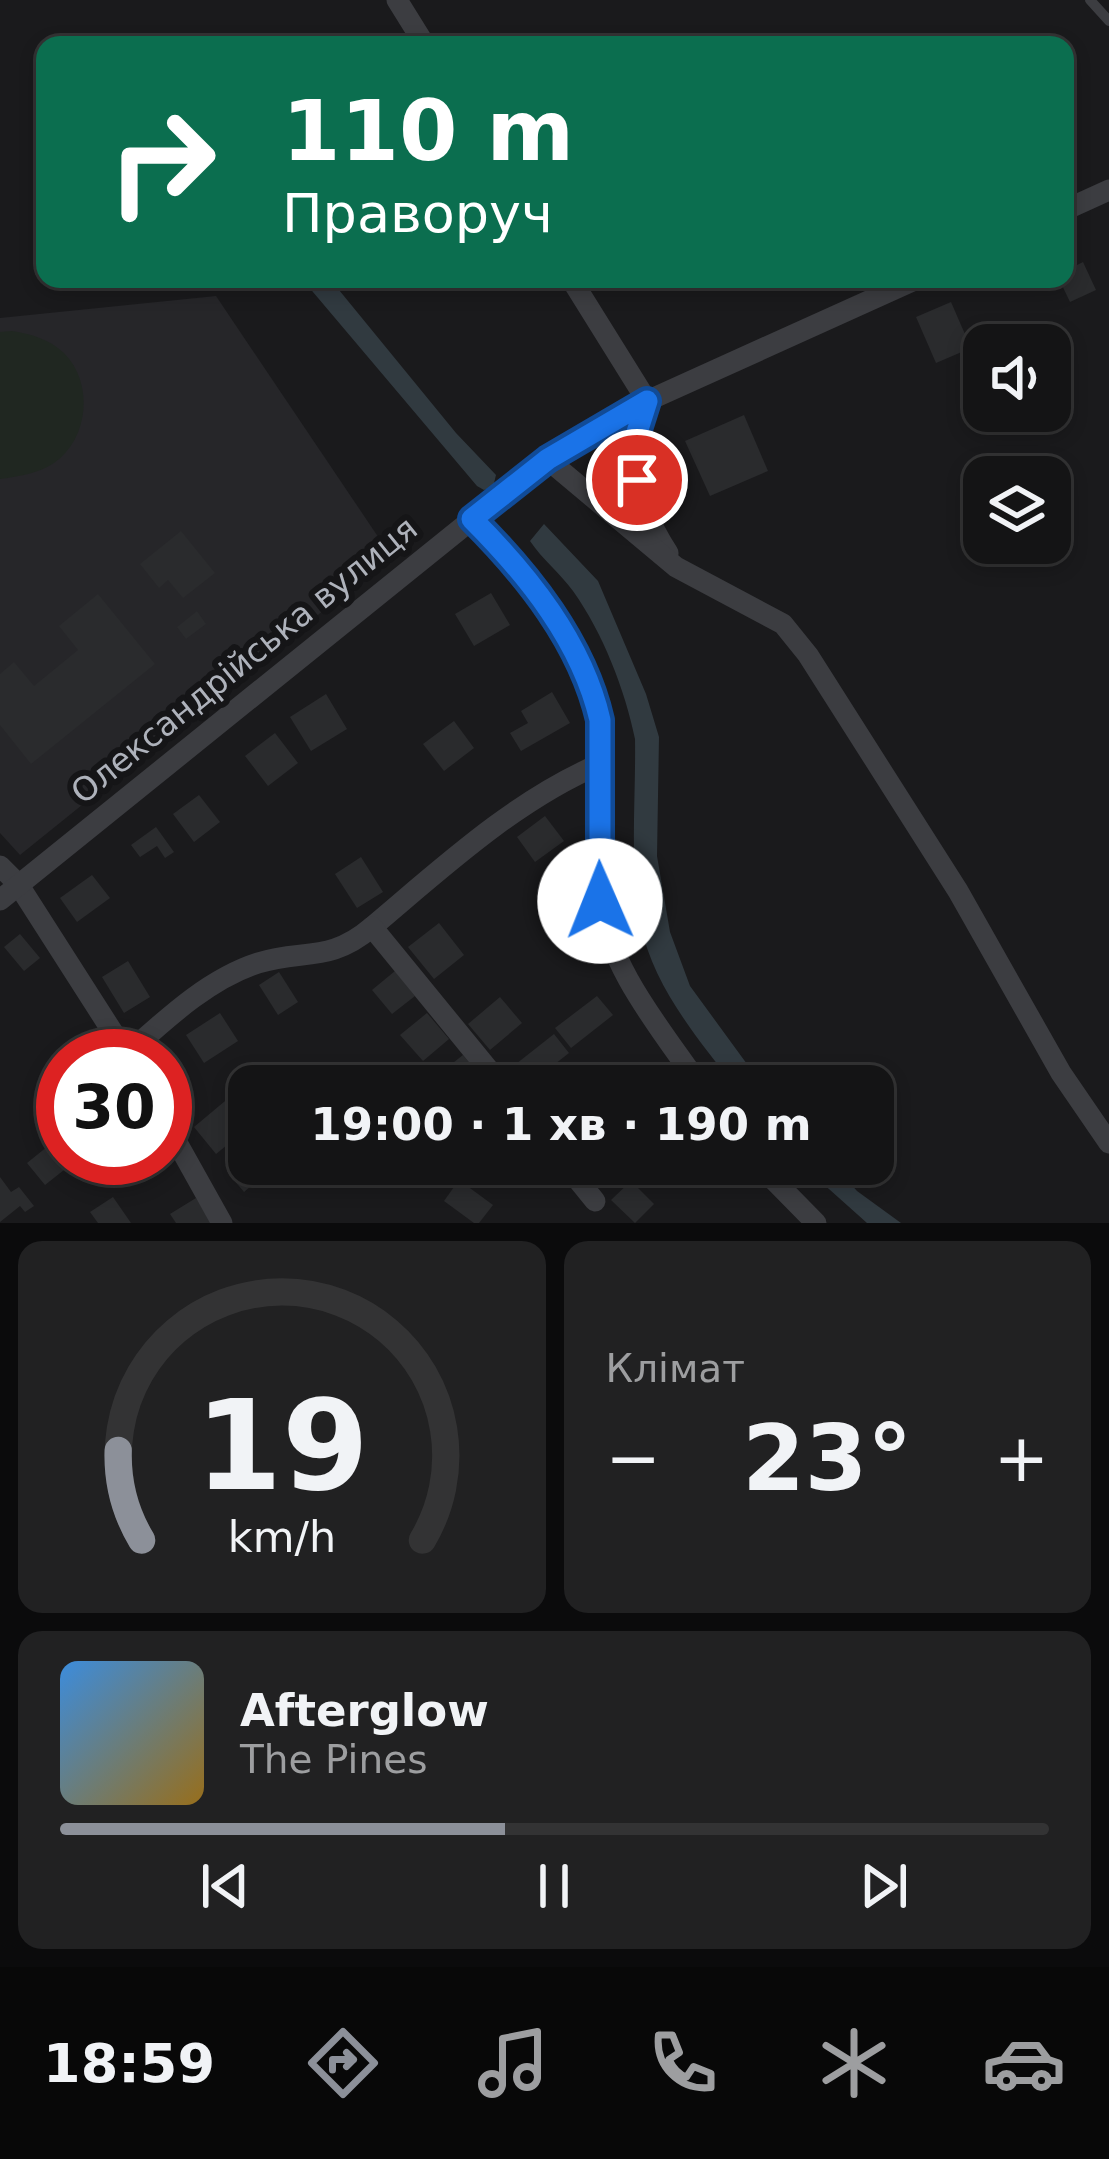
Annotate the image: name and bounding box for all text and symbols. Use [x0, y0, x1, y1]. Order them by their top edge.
text: 110 m [282, 82, 574, 180]
icon: right [84, 84, 240, 240]
text: Праворуч [282, 182, 553, 245]
map controls [963, 324, 1071, 564]
button: sound [963, 324, 1071, 432]
pin [586, 429, 688, 531]
icon: arrive [604, 447, 670, 513]
button: layers [963, 456, 1071, 564]
street label: Олександрійська вулиця [63, 508, 425, 812]
position arrow [537, 838, 663, 964]
speed limit sign: 30 [36, 1029, 192, 1185]
text: 19:00 · 1 хв · 190 m [310, 1098, 812, 1151]
text: Клімат [606, 1346, 745, 1391]
text: 19 [195, 1373, 369, 1518]
text: 23° [742, 1406, 912, 1511]
text: − [606, 1420, 661, 1497]
text: + [994, 1420, 1049, 1497]
text: km/h [228, 1512, 336, 1562]
text: Afterglow [240, 1684, 489, 1737]
text: The Pines [240, 1737, 427, 1782]
icon: previous [192, 1853, 258, 1919]
icon: pause [521, 1853, 587, 1919]
icon: next [851, 1853, 917, 1919]
icon: directions [301, 2021, 385, 2105]
icon: music [471, 2021, 555, 2105]
icon: phone [641, 2021, 725, 2105]
icon: climate [812, 2021, 896, 2105]
icon: car [982, 2021, 1066, 2105]
text: 18:59 [43, 2032, 215, 2095]

